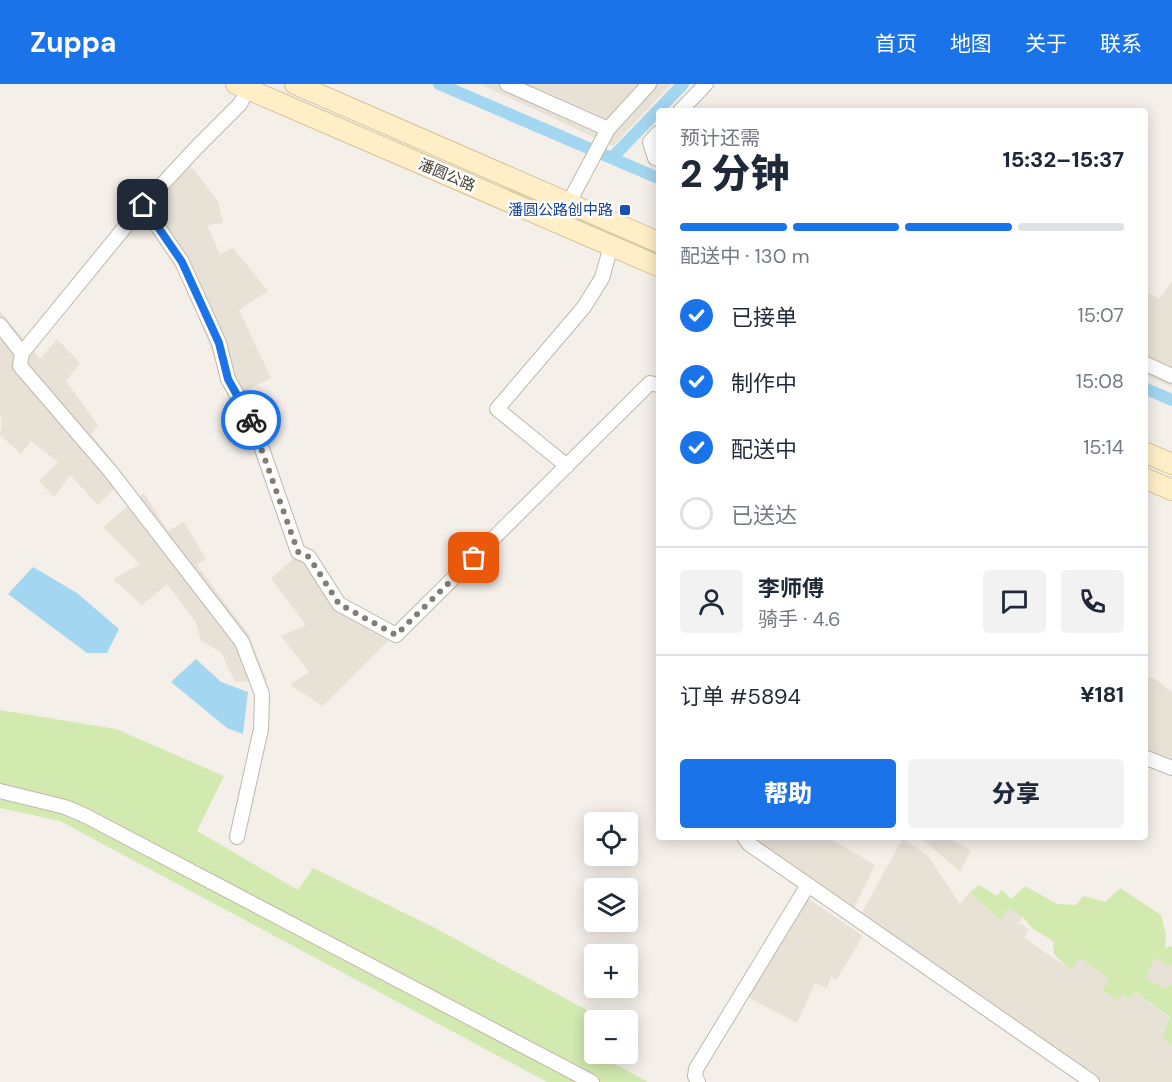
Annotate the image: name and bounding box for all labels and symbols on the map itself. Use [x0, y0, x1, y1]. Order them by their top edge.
street label: 潘圆公路 [415, 154, 479, 196]
pin [117, 179, 168, 230]
place label: 潘圆公路创中路 [508, 200, 613, 220]
marker: 潘圆公路创中路 [618, 203, 632, 217]
courier [221, 390, 281, 450]
pin [448, 532, 499, 583]

